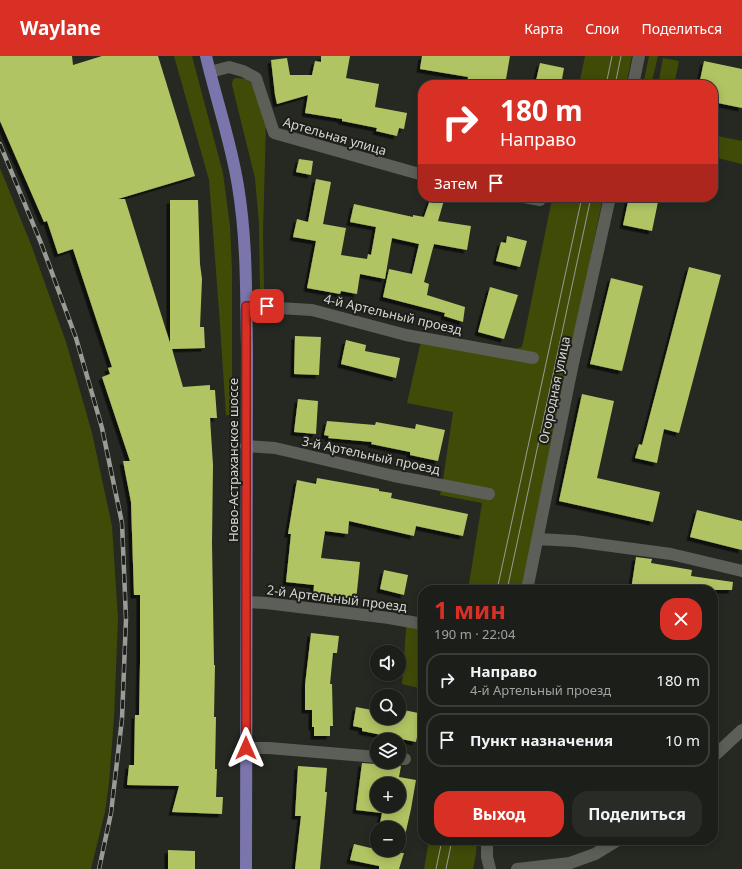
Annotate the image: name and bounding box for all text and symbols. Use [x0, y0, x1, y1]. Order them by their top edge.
text: Waylane [20, 15, 101, 41]
text: Карта [524, 19, 563, 38]
text: Слои [585, 19, 619, 38]
text: Поделиться [641, 19, 722, 38]
text: 180 m [500, 91, 583, 129]
icon: right [434, 96, 486, 148]
street label: Артельная улица [281, 113, 389, 159]
text: Направо [500, 127, 576, 151]
icon: arrive [485, 172, 507, 194]
text: Затем [434, 173, 477, 193]
pin [250, 289, 284, 323]
street label: 4-й Артельный проезд [322, 289, 464, 339]
icon: arrive [256, 295, 278, 317]
street label: Огородная улица [534, 335, 574, 445]
street label: Ново-Астраханское шоссе [224, 378, 242, 542]
street label: 3-й Артельный проезд [300, 432, 442, 478]
street label: 2-й Артельный проезд [266, 580, 408, 616]
text: 1 мин [434, 593, 506, 626]
button: close [660, 598, 702, 640]
text: 190 m · 22:04 [434, 625, 515, 643]
map controls [370, 645, 406, 857]
button: sound [370, 645, 406, 681]
text: Направо [470, 661, 537, 681]
icon: right [436, 669, 458, 691]
text: 180 m [656, 670, 700, 690]
text: 4-й Артельный проезд [470, 681, 611, 699]
button: search [370, 689, 406, 725]
position arrow [225, 727, 267, 769]
icon: arrive [436, 729, 458, 751]
text: Пункт назначения [470, 730, 613, 750]
text: 10 m [665, 730, 700, 750]
button: layers [370, 733, 406, 769]
button: + [370, 777, 406, 813]
button: Выход [434, 791, 564, 837]
button: Поделиться [572, 791, 702, 837]
button: − [370, 821, 406, 857]

